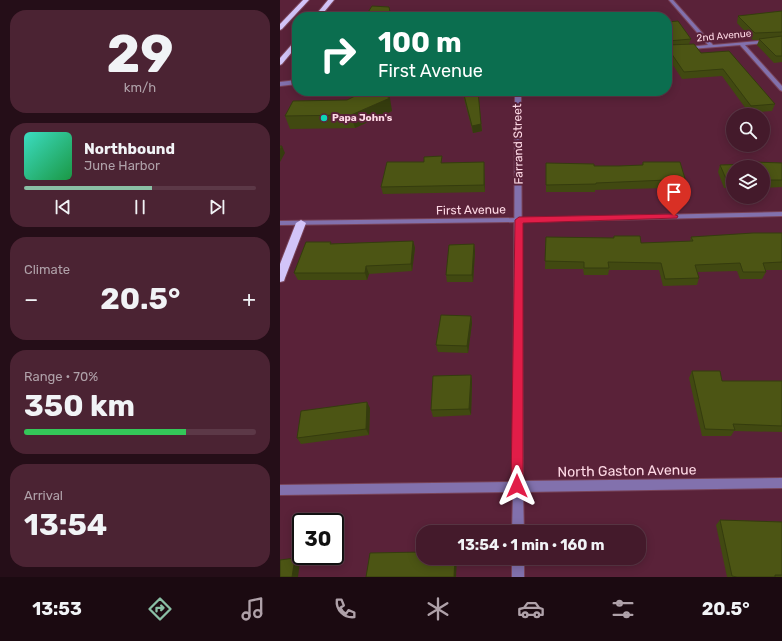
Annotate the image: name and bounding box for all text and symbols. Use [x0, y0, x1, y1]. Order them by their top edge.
text: 29 [106, 23, 174, 85]
text: 100 m [378, 26, 462, 59]
icon: right [312, 28, 364, 80]
street label: 2nd Avenue [696, 28, 752, 44]
text: First Avenue [378, 60, 483, 82]
text: km/h [124, 80, 156, 95]
street label: Farrand Street [510, 103, 526, 185]
map controls [726, 108, 770, 204]
button: search [726, 108, 770, 152]
place label: Papa John's [332, 112, 393, 124]
marker: Papa John's [319, 113, 329, 123]
text: Northbound [84, 140, 175, 158]
text: June Harbor [84, 158, 160, 173]
button: layers [726, 160, 770, 204]
pin [657, 175, 691, 216]
icon: arrive [663, 181, 685, 203]
icon: previous [52, 196, 74, 218]
icon: pause [129, 196, 151, 218]
icon: next [206, 196, 228, 218]
street label: First Avenue [436, 202, 506, 218]
text: Climate [24, 262, 70, 277]
text: 20.5° [100, 281, 180, 317]
text: − [24, 286, 38, 313]
text: + [242, 286, 256, 313]
text: Range · 70% [24, 369, 98, 384]
text: 350 km [24, 388, 135, 424]
street label: North Gaston Avenue [557, 461, 697, 481]
position arrow [496, 465, 538, 507]
text: Arrival [24, 488, 63, 503]
text: 13:54 [24, 507, 107, 543]
speed limit sign: 30 [292, 513, 344, 565]
text: 13:54 · 1 min · 160 m [457, 536, 605, 554]
icon: directions [146, 595, 174, 623]
icon: music [239, 595, 267, 623]
icon: phone [331, 595, 359, 623]
icon: climate [424, 595, 452, 623]
icon: car [517, 595, 545, 623]
icon: filters [609, 595, 637, 623]
text: 13:53 [32, 598, 82, 620]
text: 20.5° [702, 598, 750, 620]

